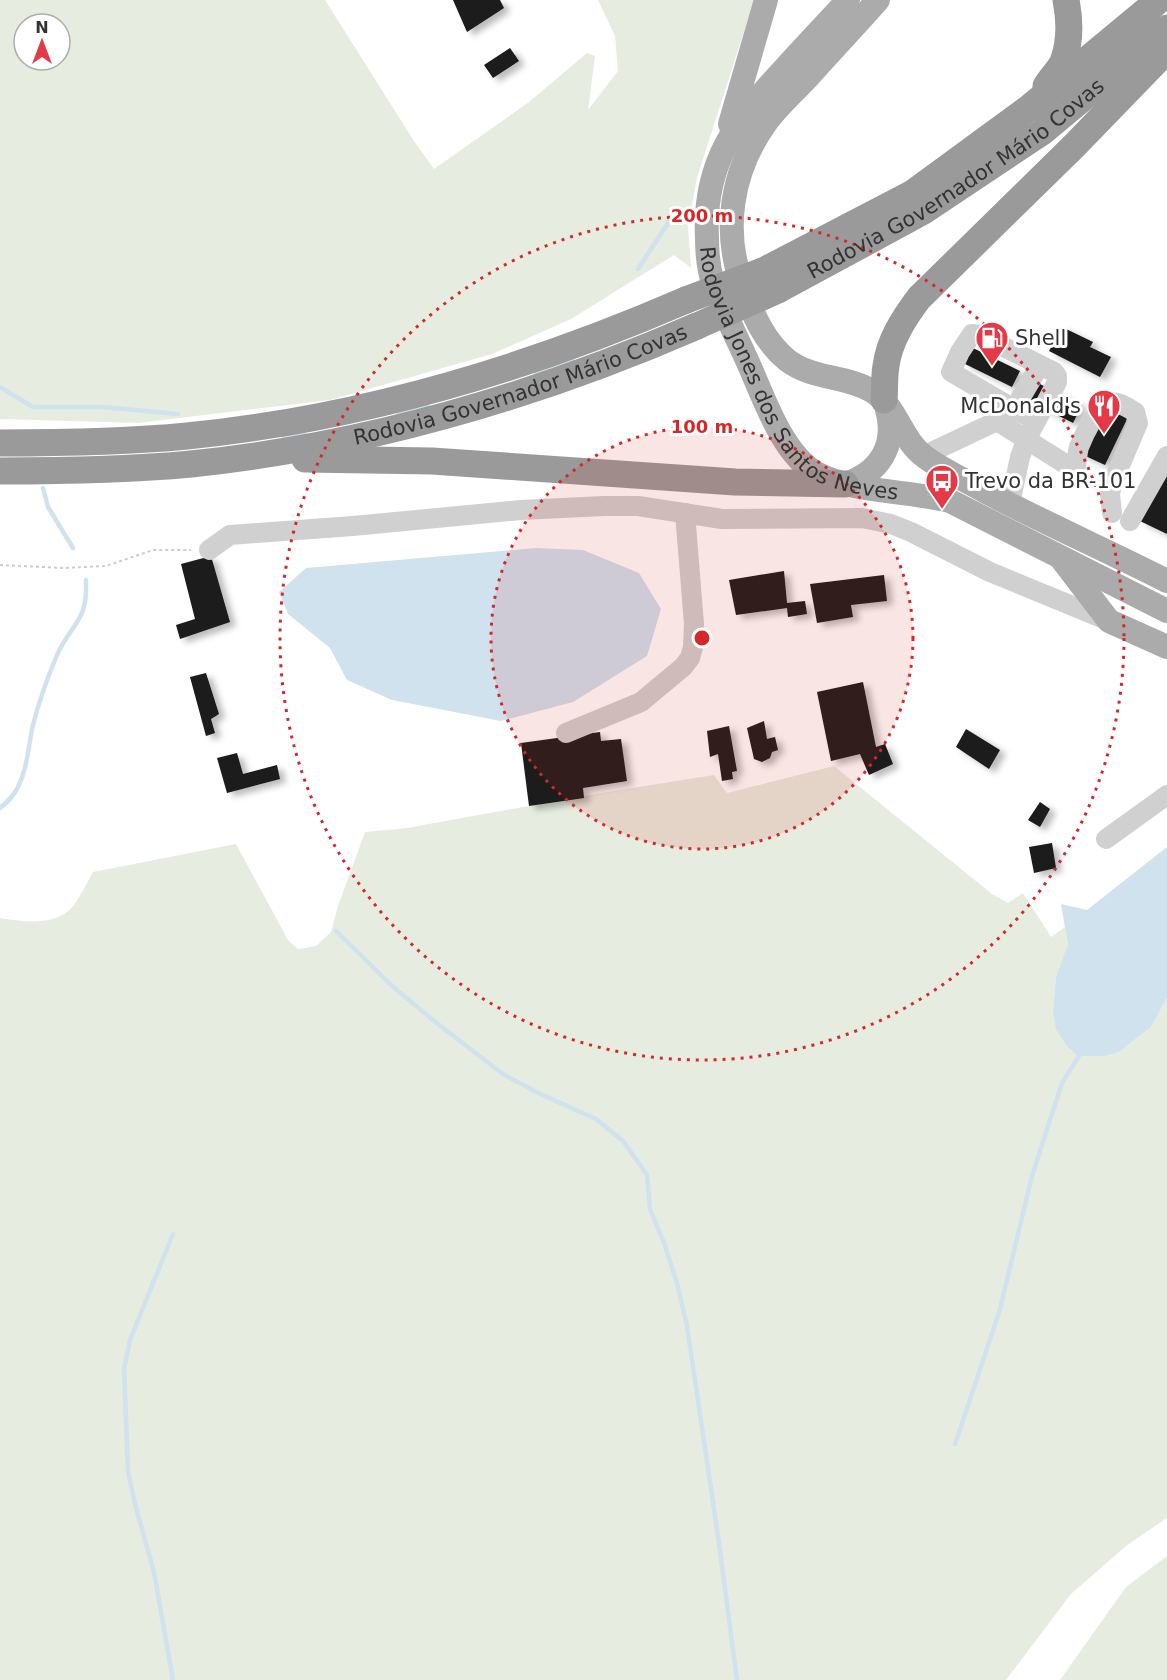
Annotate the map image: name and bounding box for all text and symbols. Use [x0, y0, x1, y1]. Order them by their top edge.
north arrow [12, 12, 72, 72]
text: N [35, 18, 49, 37]
street label: Rodovia Governador Mário Covas [803, 74, 1109, 284]
text: 200 m [671, 205, 733, 226]
street label: Rodovia Jones dos Santos Neves [695, 246, 900, 505]
street label: Rodovia Governador Mário Covas [351, 320, 691, 450]
fuel station icon: Shell [974, 320, 1010, 367]
place label: Shell [1015, 326, 1066, 350]
restaurant icon: McDonald's [1086, 388, 1122, 435]
place label: McDonald's [960, 394, 1081, 418]
text: 100 m [671, 416, 733, 437]
bus stop icon: Trevo da BR-101 [924, 463, 960, 510]
place label: Trevo da BR-101 [964, 469, 1136, 493]
centre of rings [692, 628, 712, 648]

